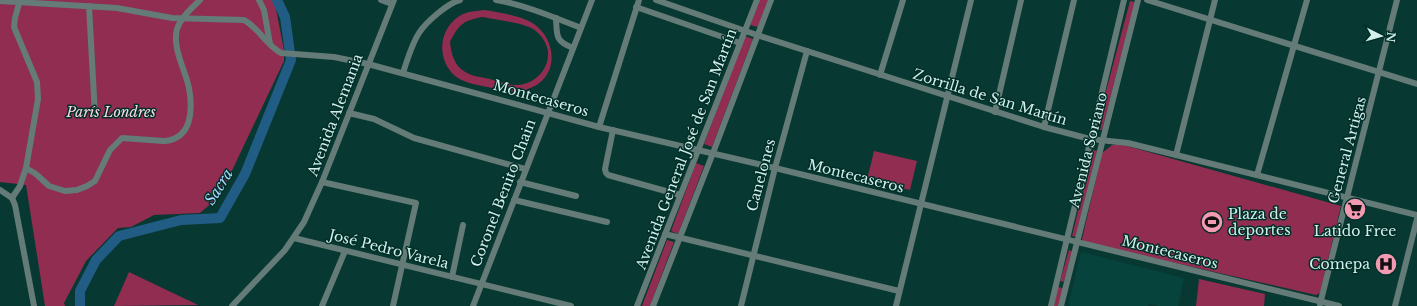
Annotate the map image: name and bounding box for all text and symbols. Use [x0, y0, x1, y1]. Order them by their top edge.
north arrow [1361, 16, 1401, 56]
street label: Avenida General José de San Martín [631, 26, 741, 273]
text: N [1383, 31, 1398, 44]
street label: Avenida Alemania [303, 51, 367, 180]
street label: Zorrilla de San Martín [911, 65, 1070, 129]
street label: Montecaseros [491, 76, 591, 120]
street label: Avenida Soriano [1065, 91, 1111, 210]
street label: General Artigas [1324, 94, 1370, 206]
park label: París Londres [65, 103, 156, 121]
street label: Coronel Benito Chain [466, 116, 540, 270]
street label: Canelones [743, 137, 779, 213]
street label: Montecaseros [806, 155, 906, 197]
water label: Sacra [200, 165, 237, 208]
supermarket icon: Latido Free [1342, 196, 1368, 222]
place label: Plaza de deportes [1228, 205, 1290, 239]
sports icon: Plaza de deportes [1199, 209, 1225, 235]
place label: Latido Free [1314, 222, 1396, 240]
street label: José Pedro Varela [325, 225, 451, 273]
street label: Montecaseros [1120, 231, 1220, 273]
hospital icon: Comepa [1373, 251, 1399, 277]
place label: Comepa [1309, 255, 1370, 273]

